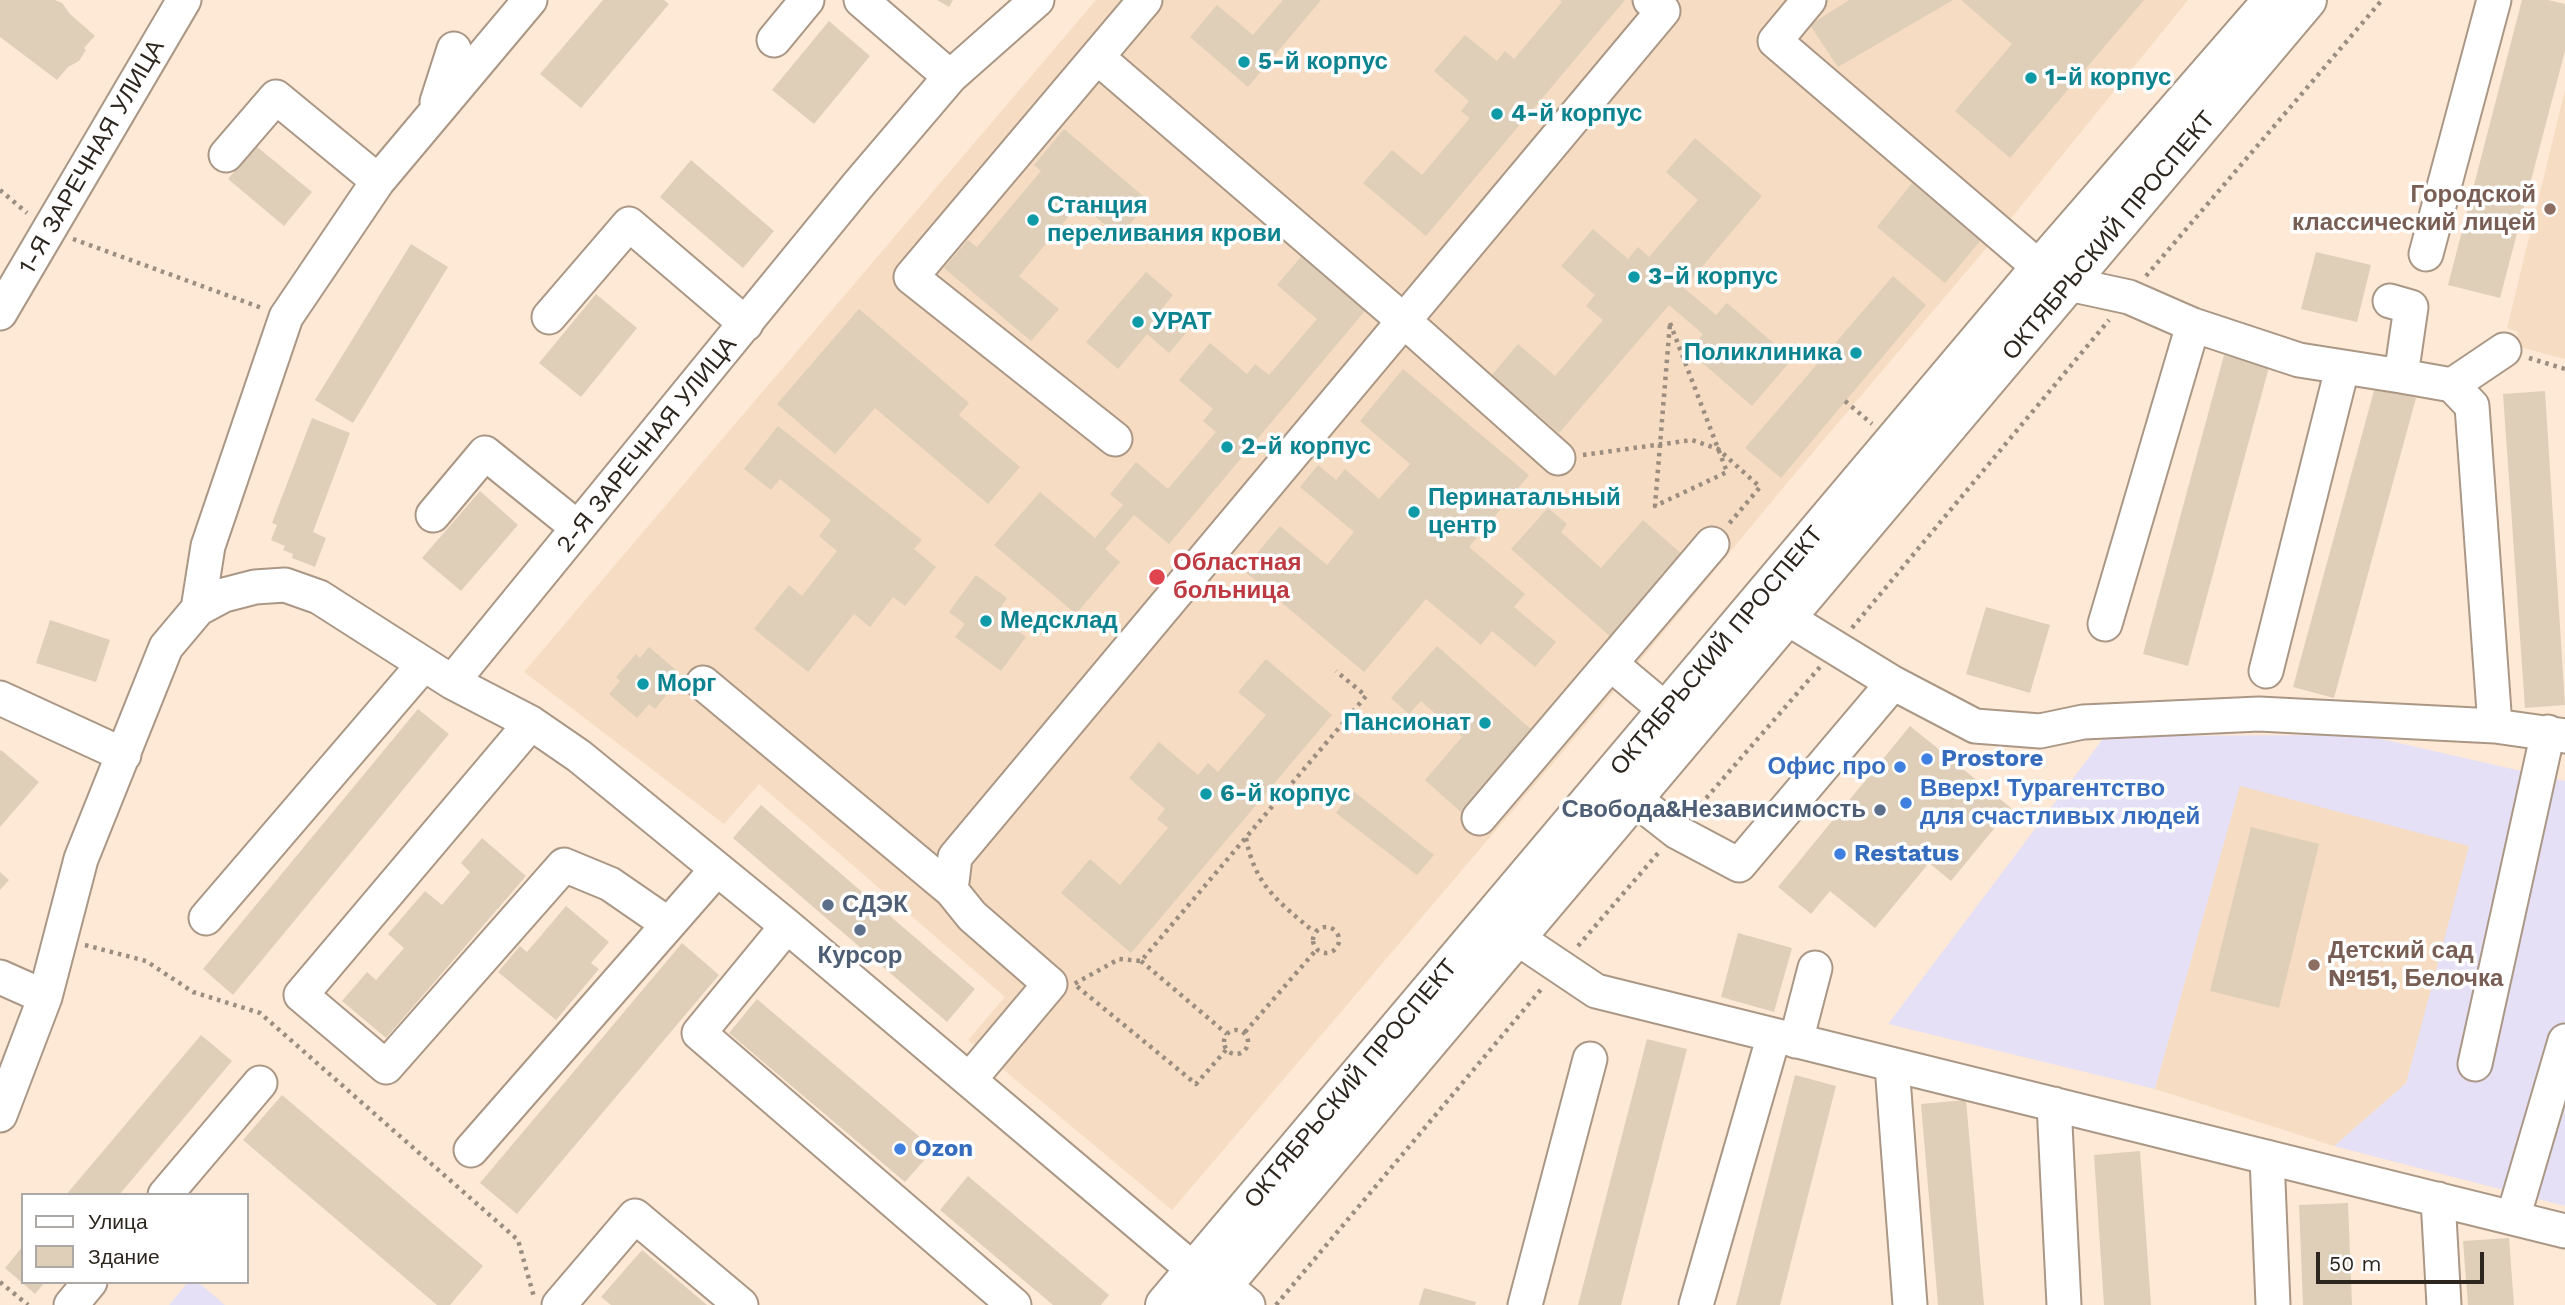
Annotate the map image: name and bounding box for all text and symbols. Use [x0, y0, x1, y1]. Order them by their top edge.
street label: 1-Я ЗАРЕЧНАЯ УЛИЦА [13, 35, 171, 279]
place label: 5-й корпус [1258, 48, 1388, 76]
marker: 5-й корпус [1236, 54, 1252, 70]
place label: 1-й корпус [2045, 64, 2171, 92]
marker: 1-й корпус [2023, 70, 2039, 86]
place label: 4-й корпус [1511, 100, 1642, 128]
marker: 4-й корпус [1489, 106, 1505, 122]
street label: ОКТЯБРЬСКИЙ ПРОСПЕКТ [1996, 106, 2222, 366]
place label: Городской классический лицей [2292, 181, 2536, 237]
place label: Станция переливания крови [1047, 192, 1282, 248]
marker: Городской классический лицей [2542, 201, 2558, 217]
marker: Станция переливания крови [1025, 212, 1041, 228]
place label: 3-й корпус [1648, 263, 1778, 291]
marker: 3-й корпус [1626, 269, 1642, 285]
place label: УРАТ [1152, 308, 1212, 336]
marker: УРАТ [1130, 314, 1146, 330]
street label: 2-Я ЗАРЕЧНАЯ УЛИЦА [551, 331, 743, 559]
place label: Поликлиника [1684, 339, 1842, 367]
marker: Поликлиника [1848, 345, 1864, 361]
place label: 2-й корпус [1241, 433, 1371, 461]
marker: 2-й корпус [1219, 439, 1235, 455]
place label: Перинатальный центр [1428, 484, 1621, 540]
marker: Перинатальный центр [1406, 504, 1422, 520]
street label: ОКТЯБРЬСКИЙ ПРОСПЕКТ [1604, 521, 1830, 781]
place label: Областная больница [1173, 549, 1301, 605]
marker: Областная больница [1147, 567, 1167, 587]
place label: Медсклад [1000, 607, 1118, 635]
marker: Медсклад [978, 613, 994, 629]
place label: Морг [657, 670, 716, 698]
marker: Морг [635, 676, 651, 692]
place label: Пансионат [1344, 709, 1471, 737]
marker: Пансионат [1477, 715, 1493, 731]
place label: Prostore [1941, 745, 2043, 773]
marker: Prostore [1919, 751, 1935, 767]
place label: Офис про [1768, 753, 1886, 781]
marker: Офис про [1892, 759, 1908, 775]
place label: Вверх! Турагентство для счастливых людей [1920, 775, 2200, 831]
place label: 6-й корпус [1220, 780, 1351, 808]
marker: 6-й корпус [1198, 786, 1214, 802]
marker: Вверх! Турагентство для счастливых людей [1898, 795, 1914, 811]
place label: Свобода&Независимость [1561, 796, 1866, 824]
marker: Свобода&Независимость [1872, 802, 1888, 818]
place label: Restatus [1854, 840, 1959, 868]
marker: Restatus [1832, 846, 1848, 862]
place label: СДЭК [842, 891, 908, 919]
marker: СДЭК [820, 897, 836, 913]
marker: Курсор [852, 922, 868, 938]
place label: Детский сад №151, Белочка [2328, 937, 2503, 993]
place label: Курсор [817, 942, 903, 970]
street label: ОКТЯБРЬСКИЙ ПРОСПЕКТ [1238, 954, 1464, 1214]
marker: Детский сад №151, Белочка [2306, 957, 2322, 973]
place label: Ozon [914, 1135, 973, 1163]
marker: Ozon [892, 1141, 908, 1157]
legend [21, 1193, 248, 1284]
text: Улица [88, 1209, 148, 1234]
scale bar [2320, 1238, 2488, 1282]
text: Здание [88, 1244, 160, 1269]
text: 50 m [2329, 1251, 2381, 1276]

